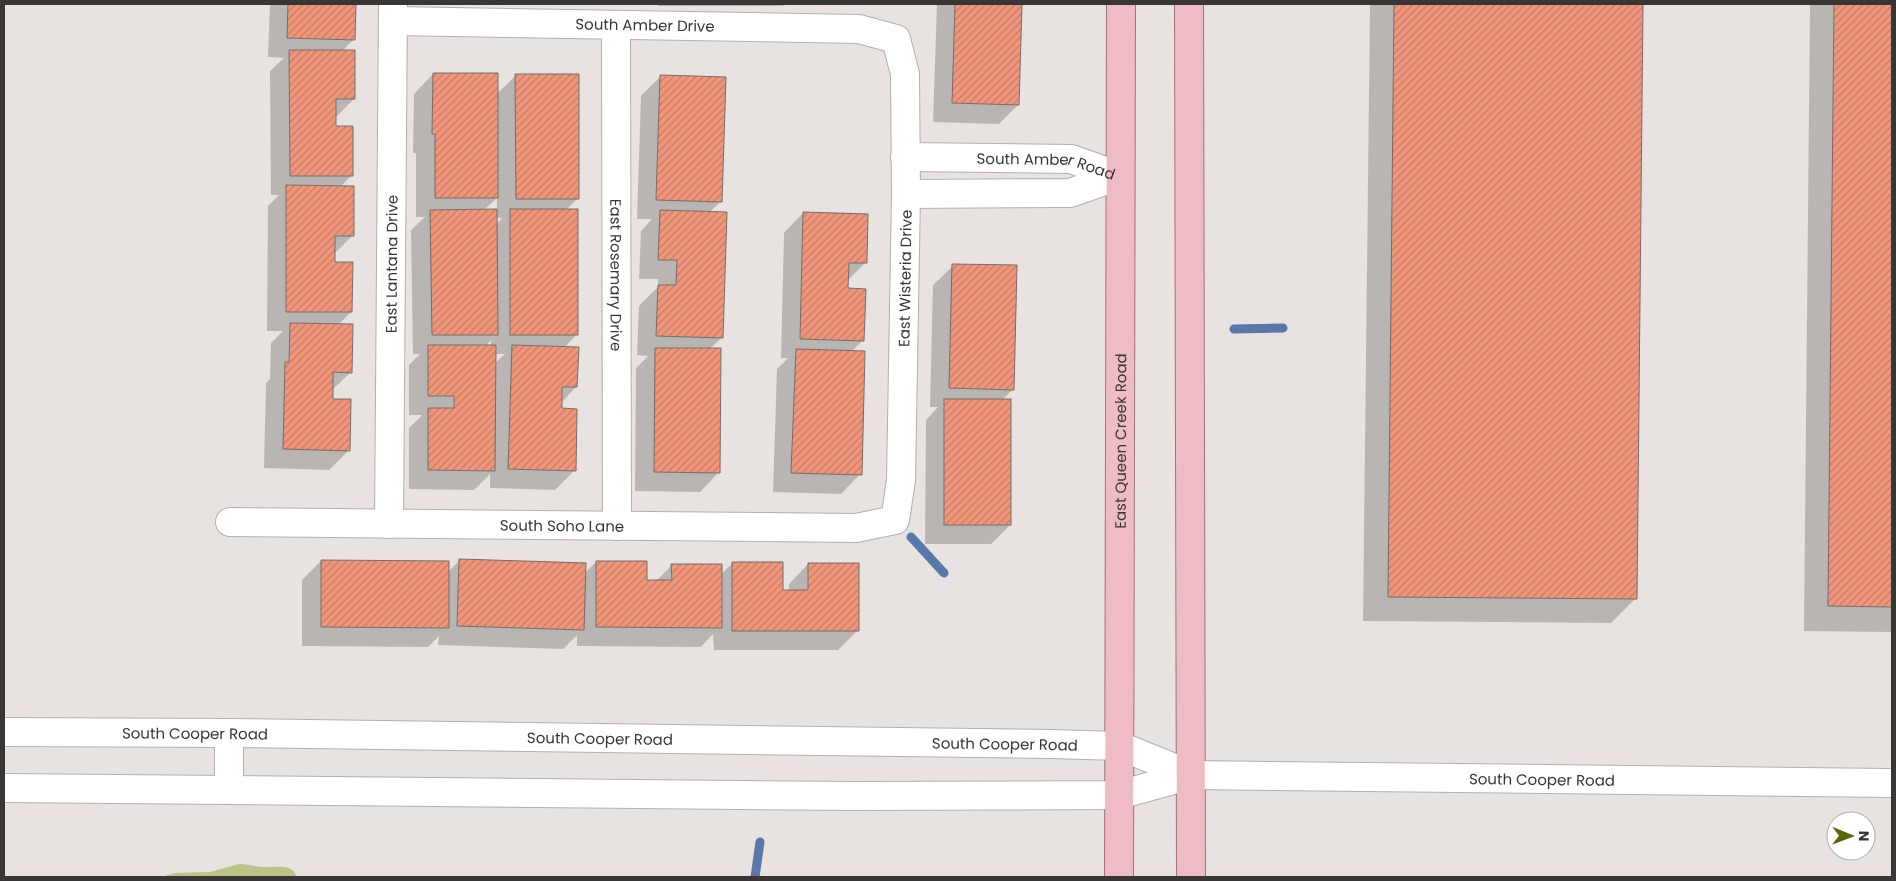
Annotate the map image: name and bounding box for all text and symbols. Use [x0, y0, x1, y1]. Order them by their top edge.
street label: South Amber Drive [575, 13, 715, 37]
street label: South Amber Road [976, 147, 1118, 184]
street label: East Lantana Drive [380, 195, 402, 333]
street label: East Rosemary Drive [606, 199, 627, 351]
street label: East Wisteria Drive [893, 210, 916, 347]
street label: East Queen Creek Road [1109, 353, 1131, 529]
street label: South Soho Lane [500, 514, 624, 536]
street label: South Cooper Road [122, 722, 268, 744]
street label: South Cooper Road [527, 726, 673, 749]
street label: South Cooper Road [932, 732, 1078, 755]
street label: South Cooper Road [1469, 768, 1615, 790]
north arrow [1826, 811, 1876, 861]
text: N [1854, 831, 1874, 842]

